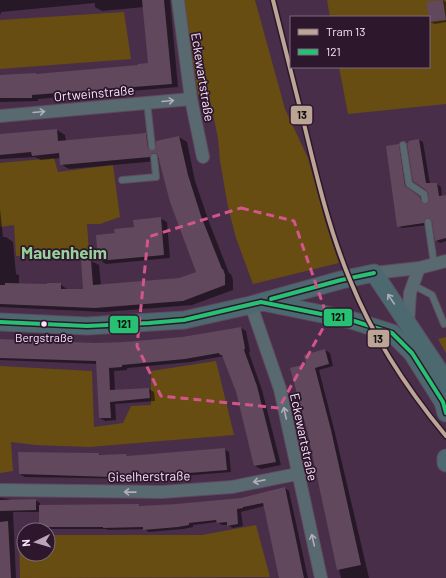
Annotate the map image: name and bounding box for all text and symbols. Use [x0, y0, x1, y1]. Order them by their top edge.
legend [290, 16, 430, 68]
text: Tram 13 [326, 24, 365, 38]
street label: Eckewartstraße [188, 31, 218, 123]
text: 121 [326, 44, 341, 58]
street label: Ortweinstraße [53, 82, 135, 104]
one-way arrow [161, 97, 174, 104]
line badge: 13 [290, 105, 313, 125]
one-way arrow [32, 108, 45, 116]
text: 13 [297, 108, 307, 121]
district label: Mauenheim [21, 242, 107, 262]
one-way arrow [387, 293, 395, 304]
line badge: 121 [323, 308, 353, 327]
text: 121 [331, 310, 345, 323]
line badge: 121 [109, 315, 139, 334]
text: 121 [117, 317, 131, 330]
marker: Bergstraße [39, 319, 49, 329]
line badge: 13 [367, 329, 390, 348]
place label: Bergstraße [15, 330, 73, 344]
text: 13 [373, 332, 383, 345]
street label: Eckewartstraße [287, 391, 321, 483]
one-way arrow [280, 407, 288, 420]
street label: Giselherstraße [108, 467, 190, 485]
one-way arrow [253, 478, 266, 486]
one-way arrow [124, 488, 137, 496]
north arrow [16, 522, 56, 562]
one-way arrow [308, 534, 316, 547]
text: N [19, 539, 32, 547]

